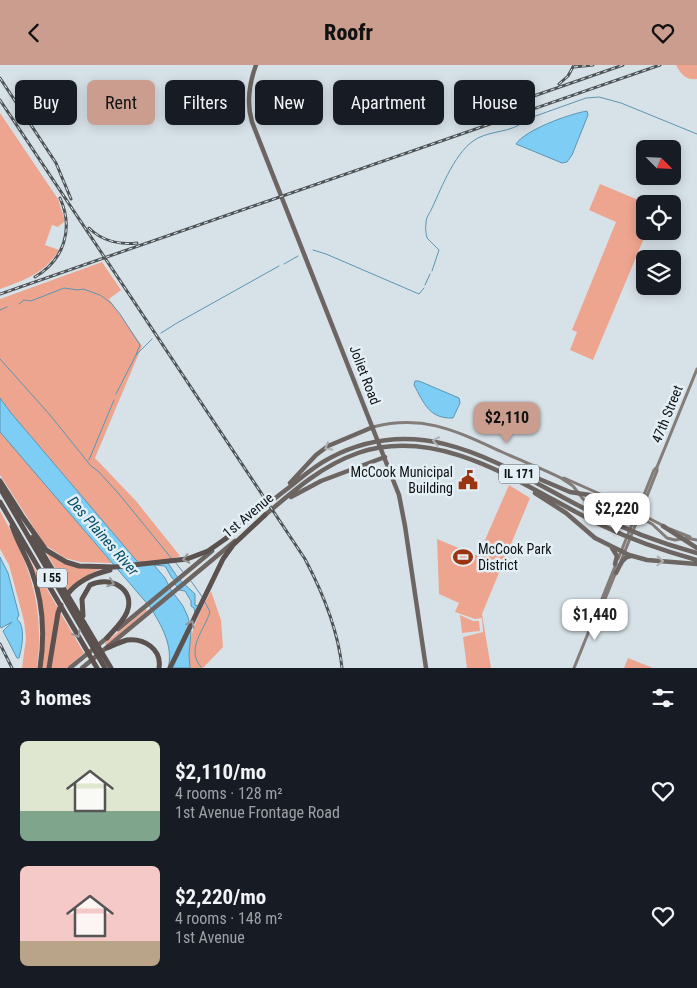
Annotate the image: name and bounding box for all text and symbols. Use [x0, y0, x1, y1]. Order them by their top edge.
icon: back [20, 19, 48, 47]
icon: heart [649, 19, 677, 47]
text: Roofr [324, 20, 373, 45]
chip: Buy [15, 80, 77, 125]
chip: Rent [87, 80, 155, 125]
chip: Filters [165, 80, 245, 125]
chip: New [255, 80, 323, 125]
chip: Apartment [333, 80, 444, 125]
chip: House [454, 80, 535, 125]
north arrow [636, 140, 681, 185]
map controls [636, 140, 681, 295]
button: locate [636, 195, 681, 240]
button: layers [636, 250, 681, 295]
street label: Joliet Road [346, 343, 384, 407]
street label: 47th Street [648, 383, 686, 445]
pin: $2,110 [466, 401, 548, 444]
text: $2,110 [485, 408, 529, 427]
one-way arrow [431, 437, 440, 447]
one-way arrow [325, 440, 334, 450]
place label: McCook Municipal Building [351, 464, 453, 496]
road number: IL 171 [499, 464, 539, 483]
public building icon: McCook Municipal Building [457, 469, 479, 491]
street label: 1st Avenue [220, 489, 277, 541]
water label: Des Plaines River [64, 493, 143, 580]
pin: $2,220 [576, 493, 658, 535]
text: $2,220 [595, 499, 639, 518]
place label: McCook Park District [478, 541, 552, 573]
sports icon: McCook Park District [452, 546, 474, 568]
one-way arrow [181, 553, 190, 564]
one-way arrow [656, 556, 664, 567]
road number: I 55 [37, 568, 67, 587]
one-way arrow [106, 578, 115, 588]
pin: $1,440 [554, 599, 636, 641]
text: $1,440 [573, 605, 617, 624]
one-way arrow [185, 620, 195, 629]
one-way arrow [71, 629, 81, 638]
icon: filters [649, 684, 677, 712]
text: 3 homes [20, 686, 91, 710]
text: $2,110/mo [175, 760, 266, 784]
icon: home [60, 761, 120, 821]
icon: heart [649, 777, 677, 805]
text: 4 rooms · 128 m² [175, 784, 283, 803]
text: 1st Avenue Frontage Road [175, 803, 340, 822]
text: $2,220/mo [175, 885, 266, 909]
icon: home [60, 886, 120, 946]
icon: heart [649, 902, 677, 930]
text: 4 rooms · 148 m² [175, 909, 283, 928]
text: 1st Avenue [175, 928, 245, 947]

